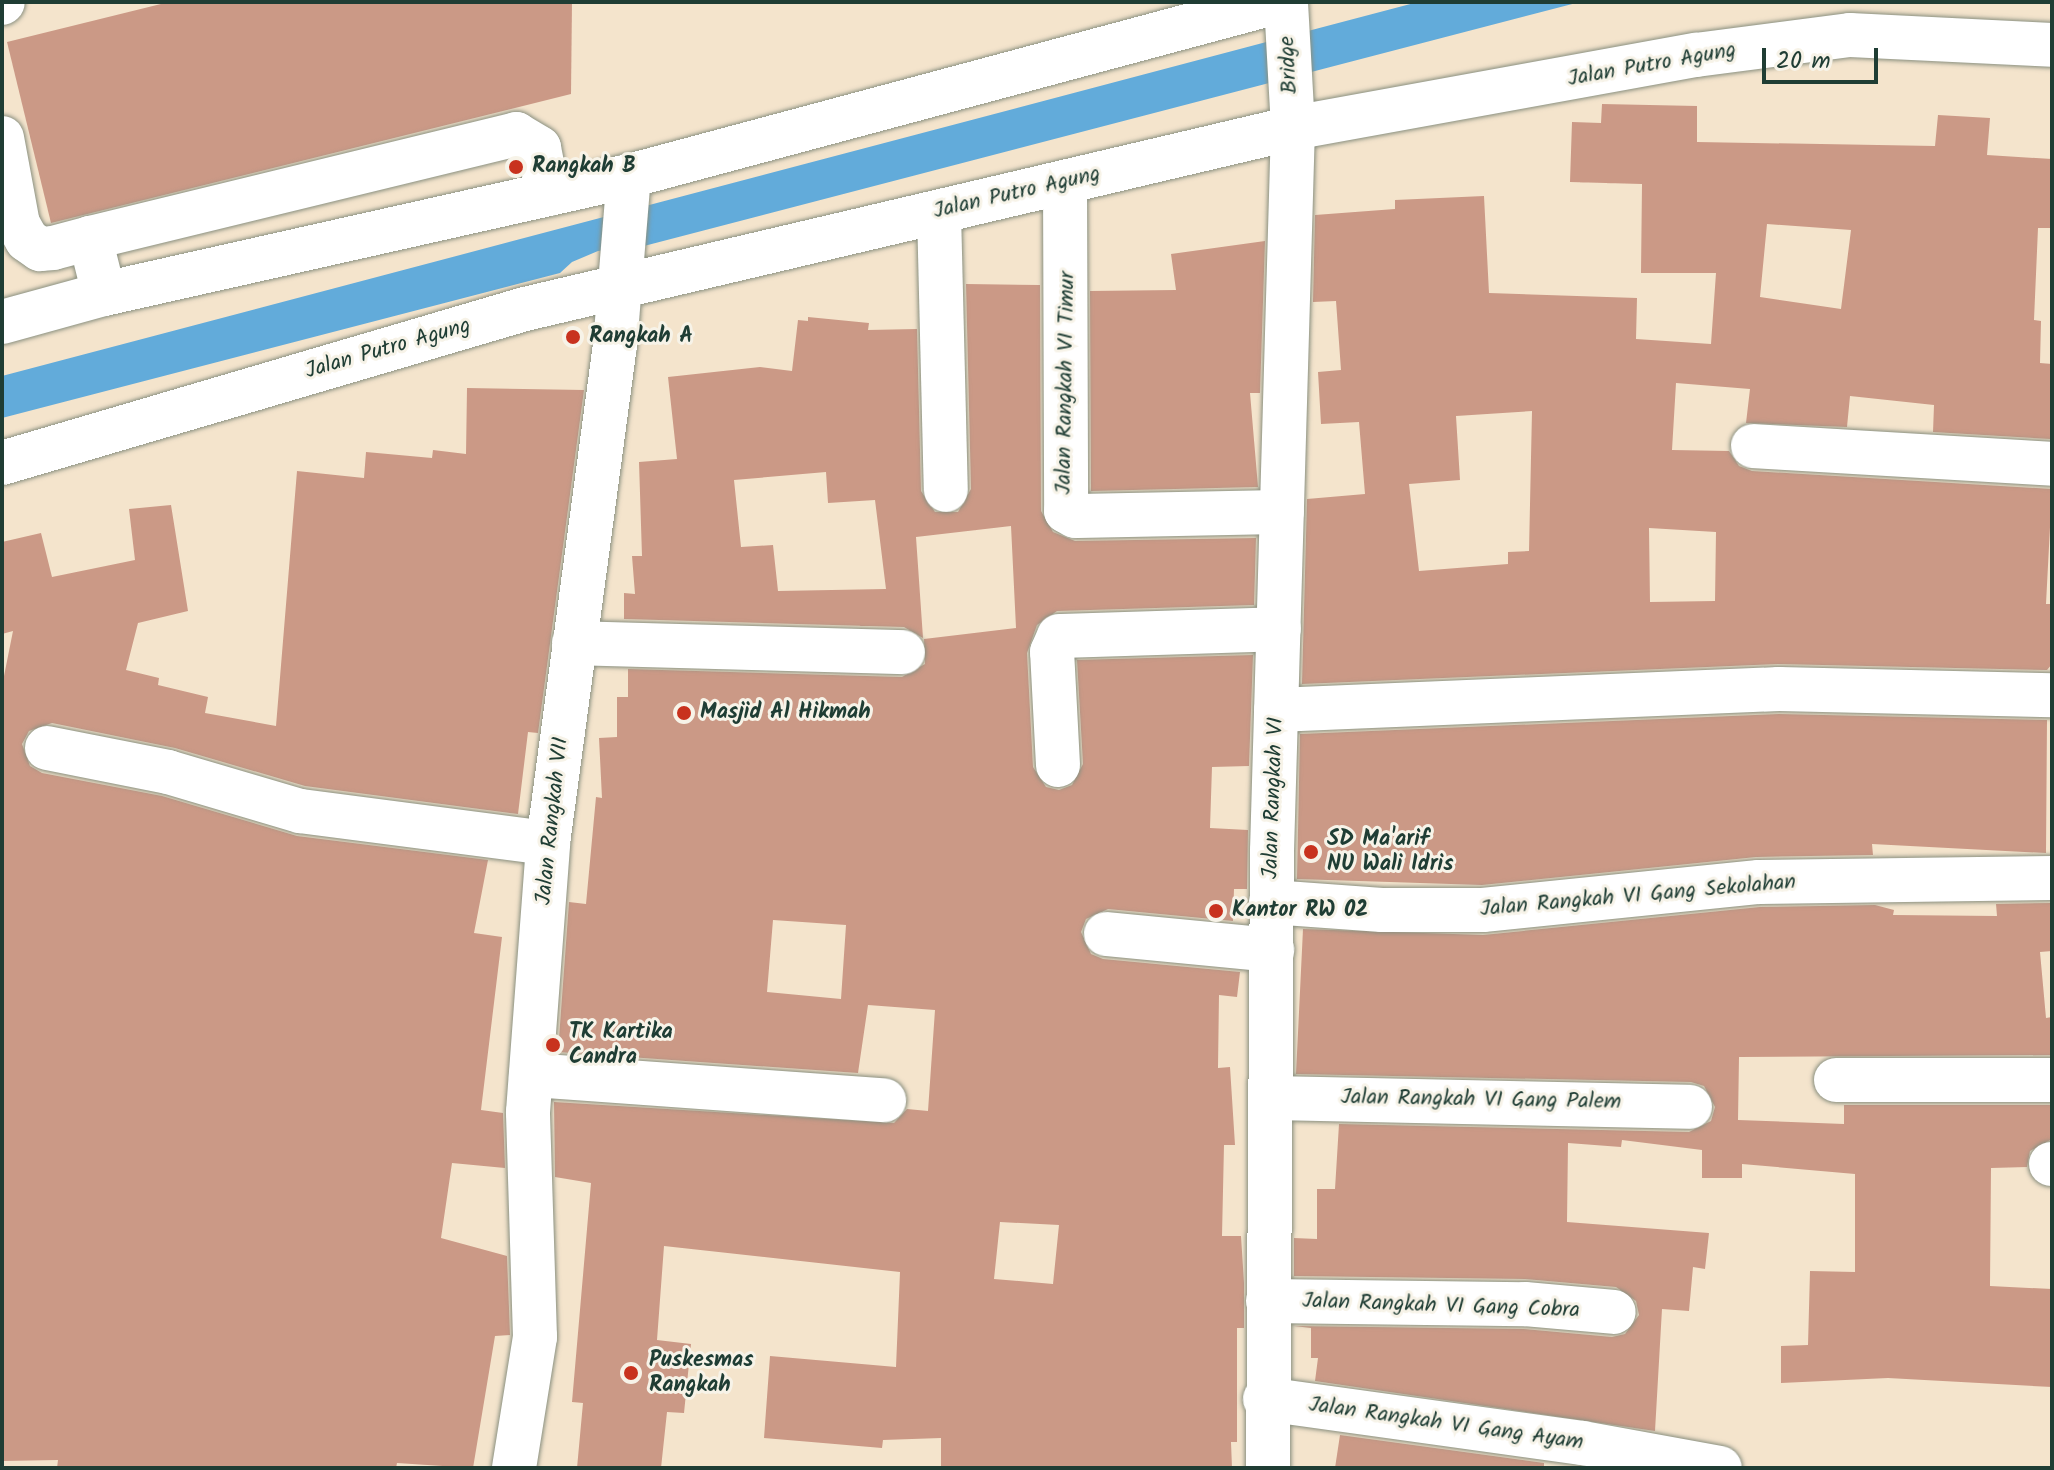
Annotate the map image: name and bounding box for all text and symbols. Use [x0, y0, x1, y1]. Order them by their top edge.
scale bar [1766, 32, 1882, 82]
street label: Bridge [1274, 35, 1304, 95]
street label: Jalan Putro Agung [1566, 37, 1738, 93]
text: 20 m [1776, 42, 1831, 81]
place label: Rangkah B [532, 154, 636, 180]
marker: Rangkah B [507, 158, 525, 176]
street label: Jalan Putro Agung [931, 161, 1103, 225]
street label: Jalan Rangkah VI Timur [1051, 271, 1081, 495]
street label: Jalan Putro Agung [302, 313, 474, 385]
place label: Rangkah A [589, 324, 693, 350]
marker: Rangkah A [564, 328, 582, 346]
place label: Masjid Al Hikmah [700, 700, 871, 726]
marker: Masjid Al Hikmah [675, 704, 693, 722]
street label: Jalan Rangkah VI [1258, 717, 1290, 879]
street label: Jalan Rangkah VII [531, 736, 575, 906]
place label: SD Ma'arif NU Wali Idris [1327, 826, 1454, 878]
marker: SD Ma'arif NU Wali Idris [1302, 843, 1320, 861]
street label: Jalan Rangkah VI Gang Sekolahan [1479, 869, 1797, 923]
place label: Kantor RW 02 [1232, 898, 1368, 924]
marker: Kantor RW 02 [1207, 902, 1225, 920]
place label: TK Kartika Candra [569, 1019, 673, 1070]
marker: TK Kartika Candra [544, 1036, 562, 1054]
street label: Jalan Rangkah VI Gang Palem [1340, 1084, 1622, 1116]
street label: Jalan Rangkah VI Gang Cobra [1302, 1288, 1580, 1324]
place label: Puskesmas Rangkah [649, 1347, 753, 1398]
marker: Puskesmas Rangkah [620, 1362, 642, 1384]
street label: Jalan Rangkah VI Gang Ayam [1307, 1392, 1585, 1456]

